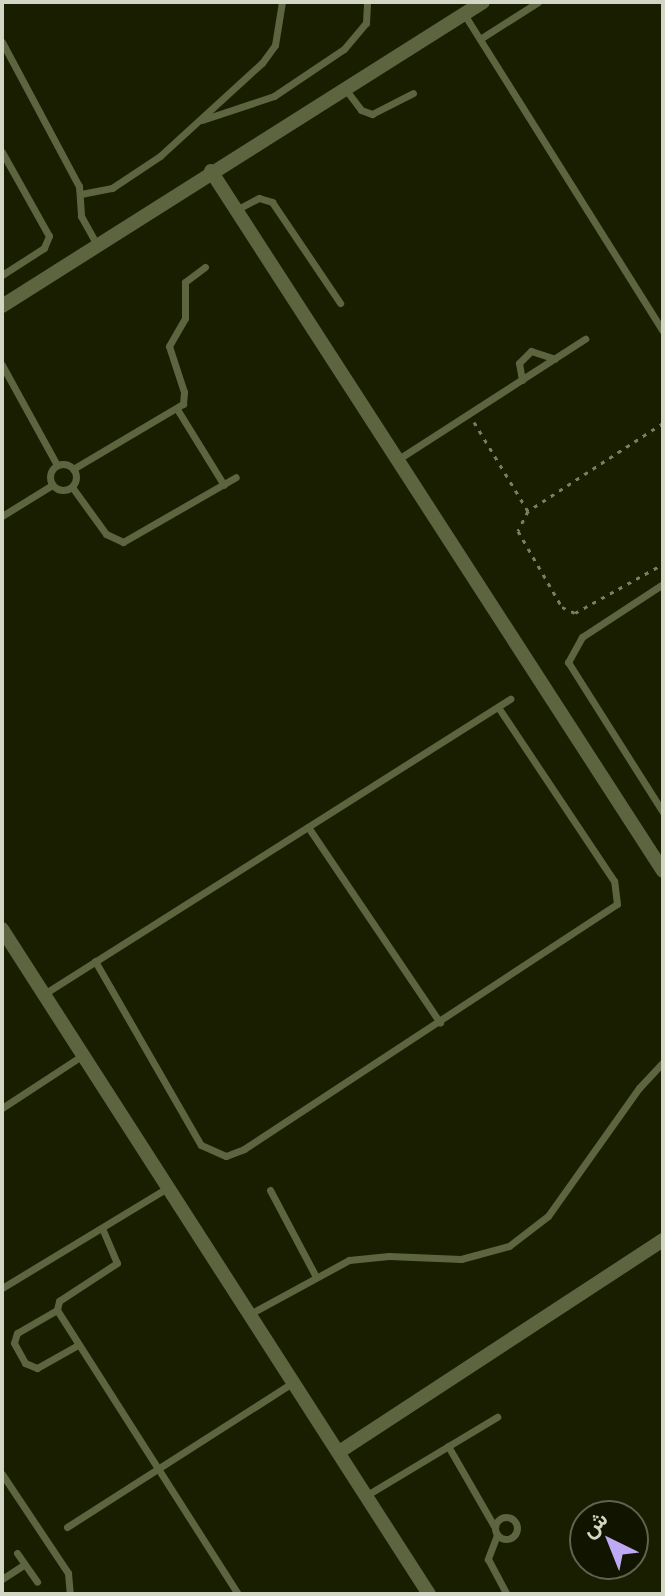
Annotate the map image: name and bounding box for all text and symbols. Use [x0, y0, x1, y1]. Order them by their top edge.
north arrow [569, 1500, 649, 1580]
text: ش [575, 1505, 613, 1542]

